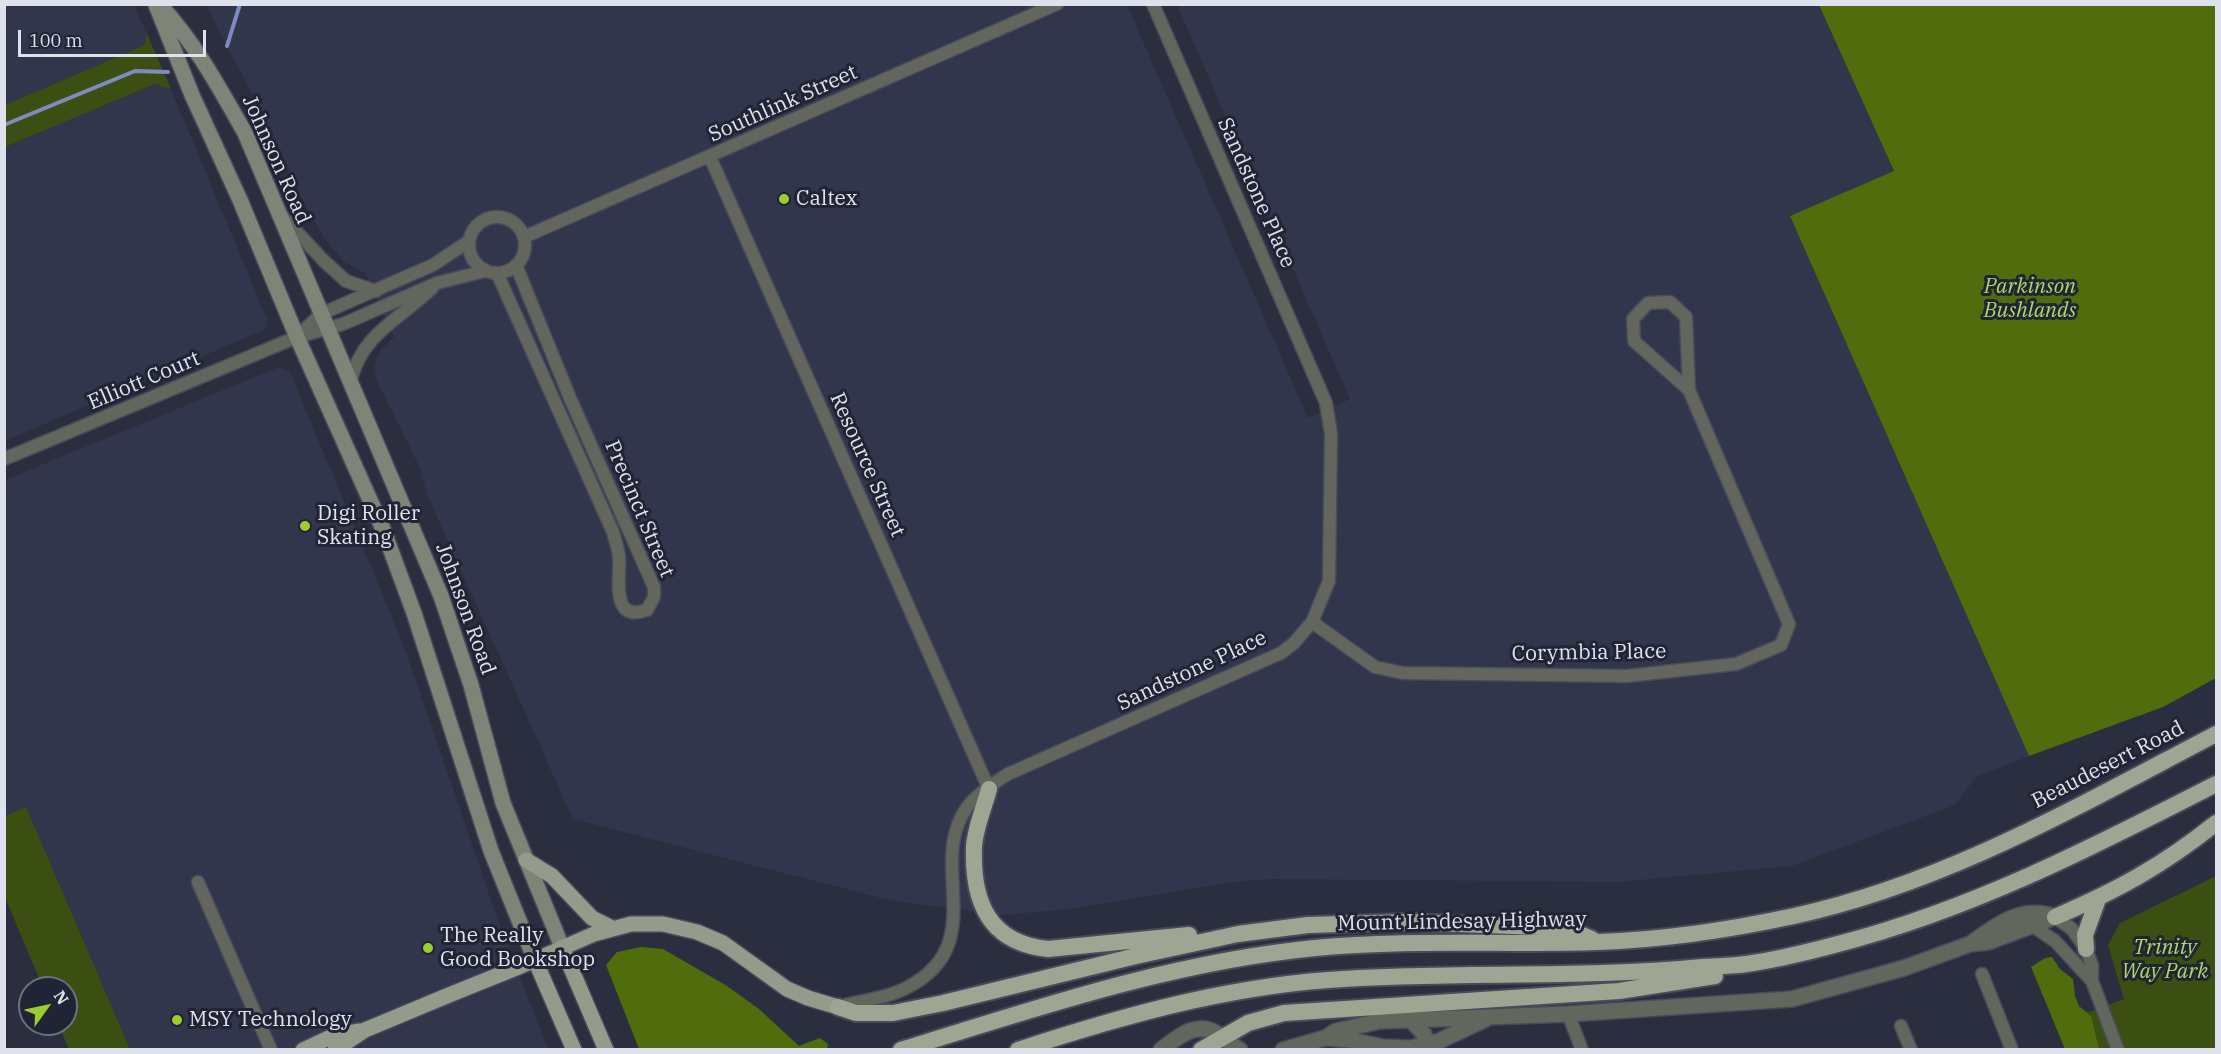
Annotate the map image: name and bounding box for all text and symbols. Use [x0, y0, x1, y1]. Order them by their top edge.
scale bar [21, 18, 208, 56]
text: 100 m [29, 29, 83, 52]
street label: Southlink Street [705, 60, 861, 148]
street label: Johnson Road [236, 92, 316, 228]
street label: Sandstone Place [1212, 114, 1300, 272]
place label: Caltex [796, 186, 857, 212]
marker: Caltex [777, 192, 791, 206]
park label: Parkinson Bushlands [1984, 274, 2076, 324]
street label: Elliott Court [84, 346, 204, 416]
street label: Resource Street [824, 389, 910, 541]
street label: Precinct Street [599, 437, 679, 581]
place label: Digi Roller Skating [317, 501, 420, 551]
marker: Digi Roller Skating [298, 519, 312, 533]
street label: Johnson Road [430, 540, 500, 678]
street label: Sandstone Place [1113, 625, 1271, 717]
street label: Corymbia Place [1511, 639, 1667, 667]
street label: Beaudesert Road [2028, 716, 2188, 814]
street label: Mount Lindesay Highway [1337, 907, 1587, 937]
place label: The Really Good Bookshop [440, 923, 595, 973]
park label: Trinity Way Park [2122, 935, 2208, 985]
marker: The Really Good Bookshop [421, 941, 435, 955]
north arrow [18, 976, 78, 1036]
text: N [50, 987, 73, 1008]
place label: MSY Technology [189, 1007, 352, 1033]
marker: MSY Technology [170, 1013, 184, 1027]

